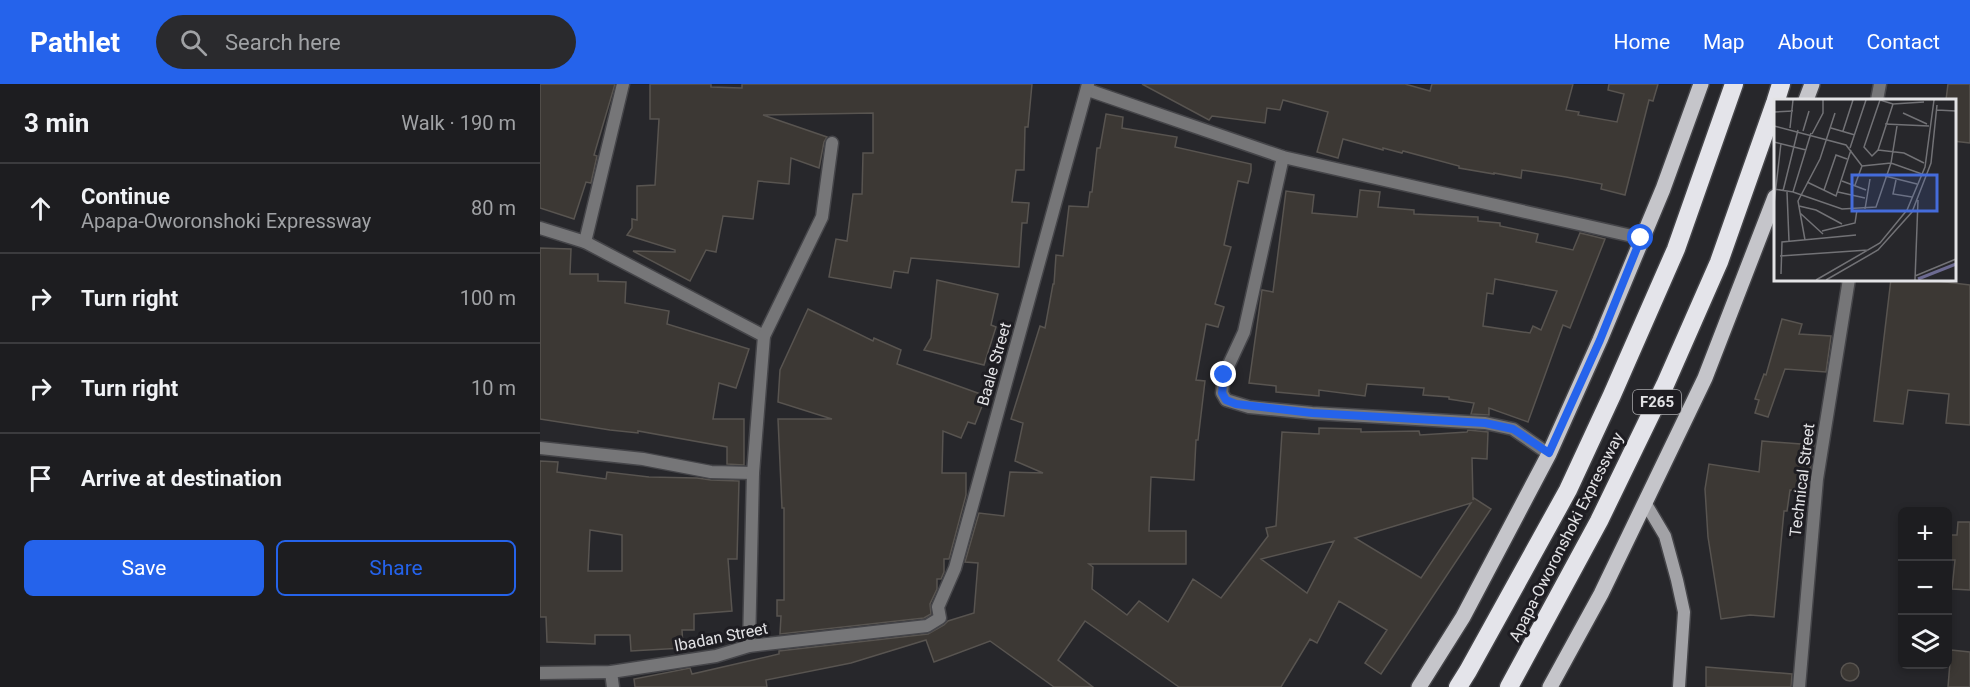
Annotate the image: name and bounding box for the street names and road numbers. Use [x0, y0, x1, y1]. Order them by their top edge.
street label: Baale Street [973, 320, 1015, 408]
road number: F265 [1633, 390, 1681, 414]
street label: Technical Street [1786, 422, 1818, 538]
street label: Apapa-Oworonshoki Expressway [1505, 429, 1627, 645]
street label: Ibadan Street [673, 619, 769, 655]

